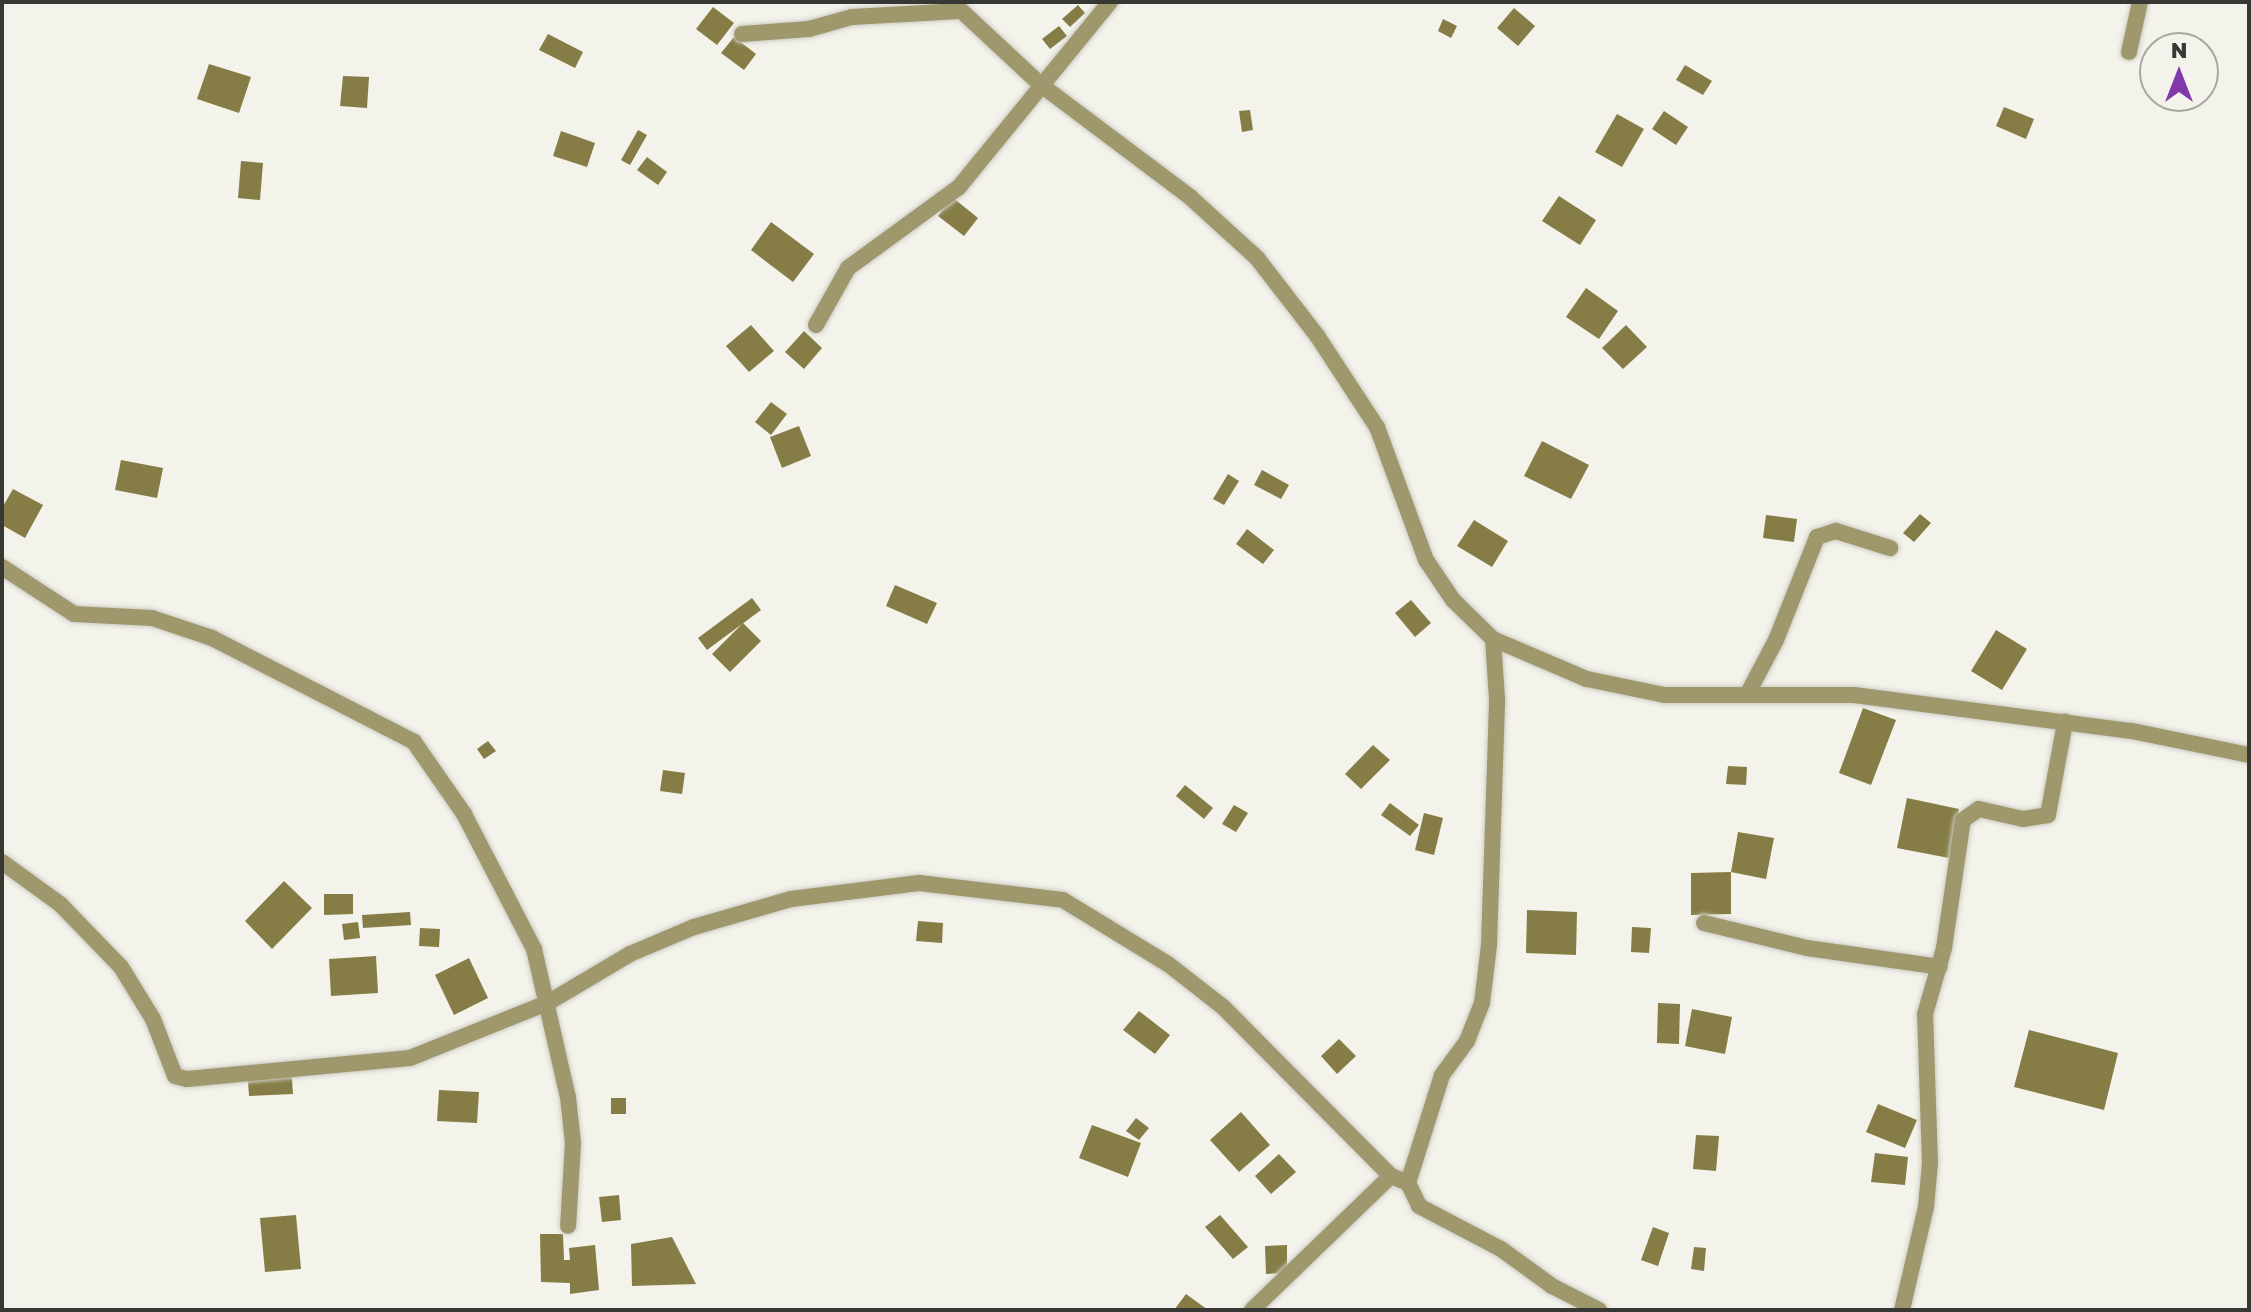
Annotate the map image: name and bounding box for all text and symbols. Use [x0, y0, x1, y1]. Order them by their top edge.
north arrow [2139, 32, 2219, 112]
text: N [2171, 36, 2187, 63]

